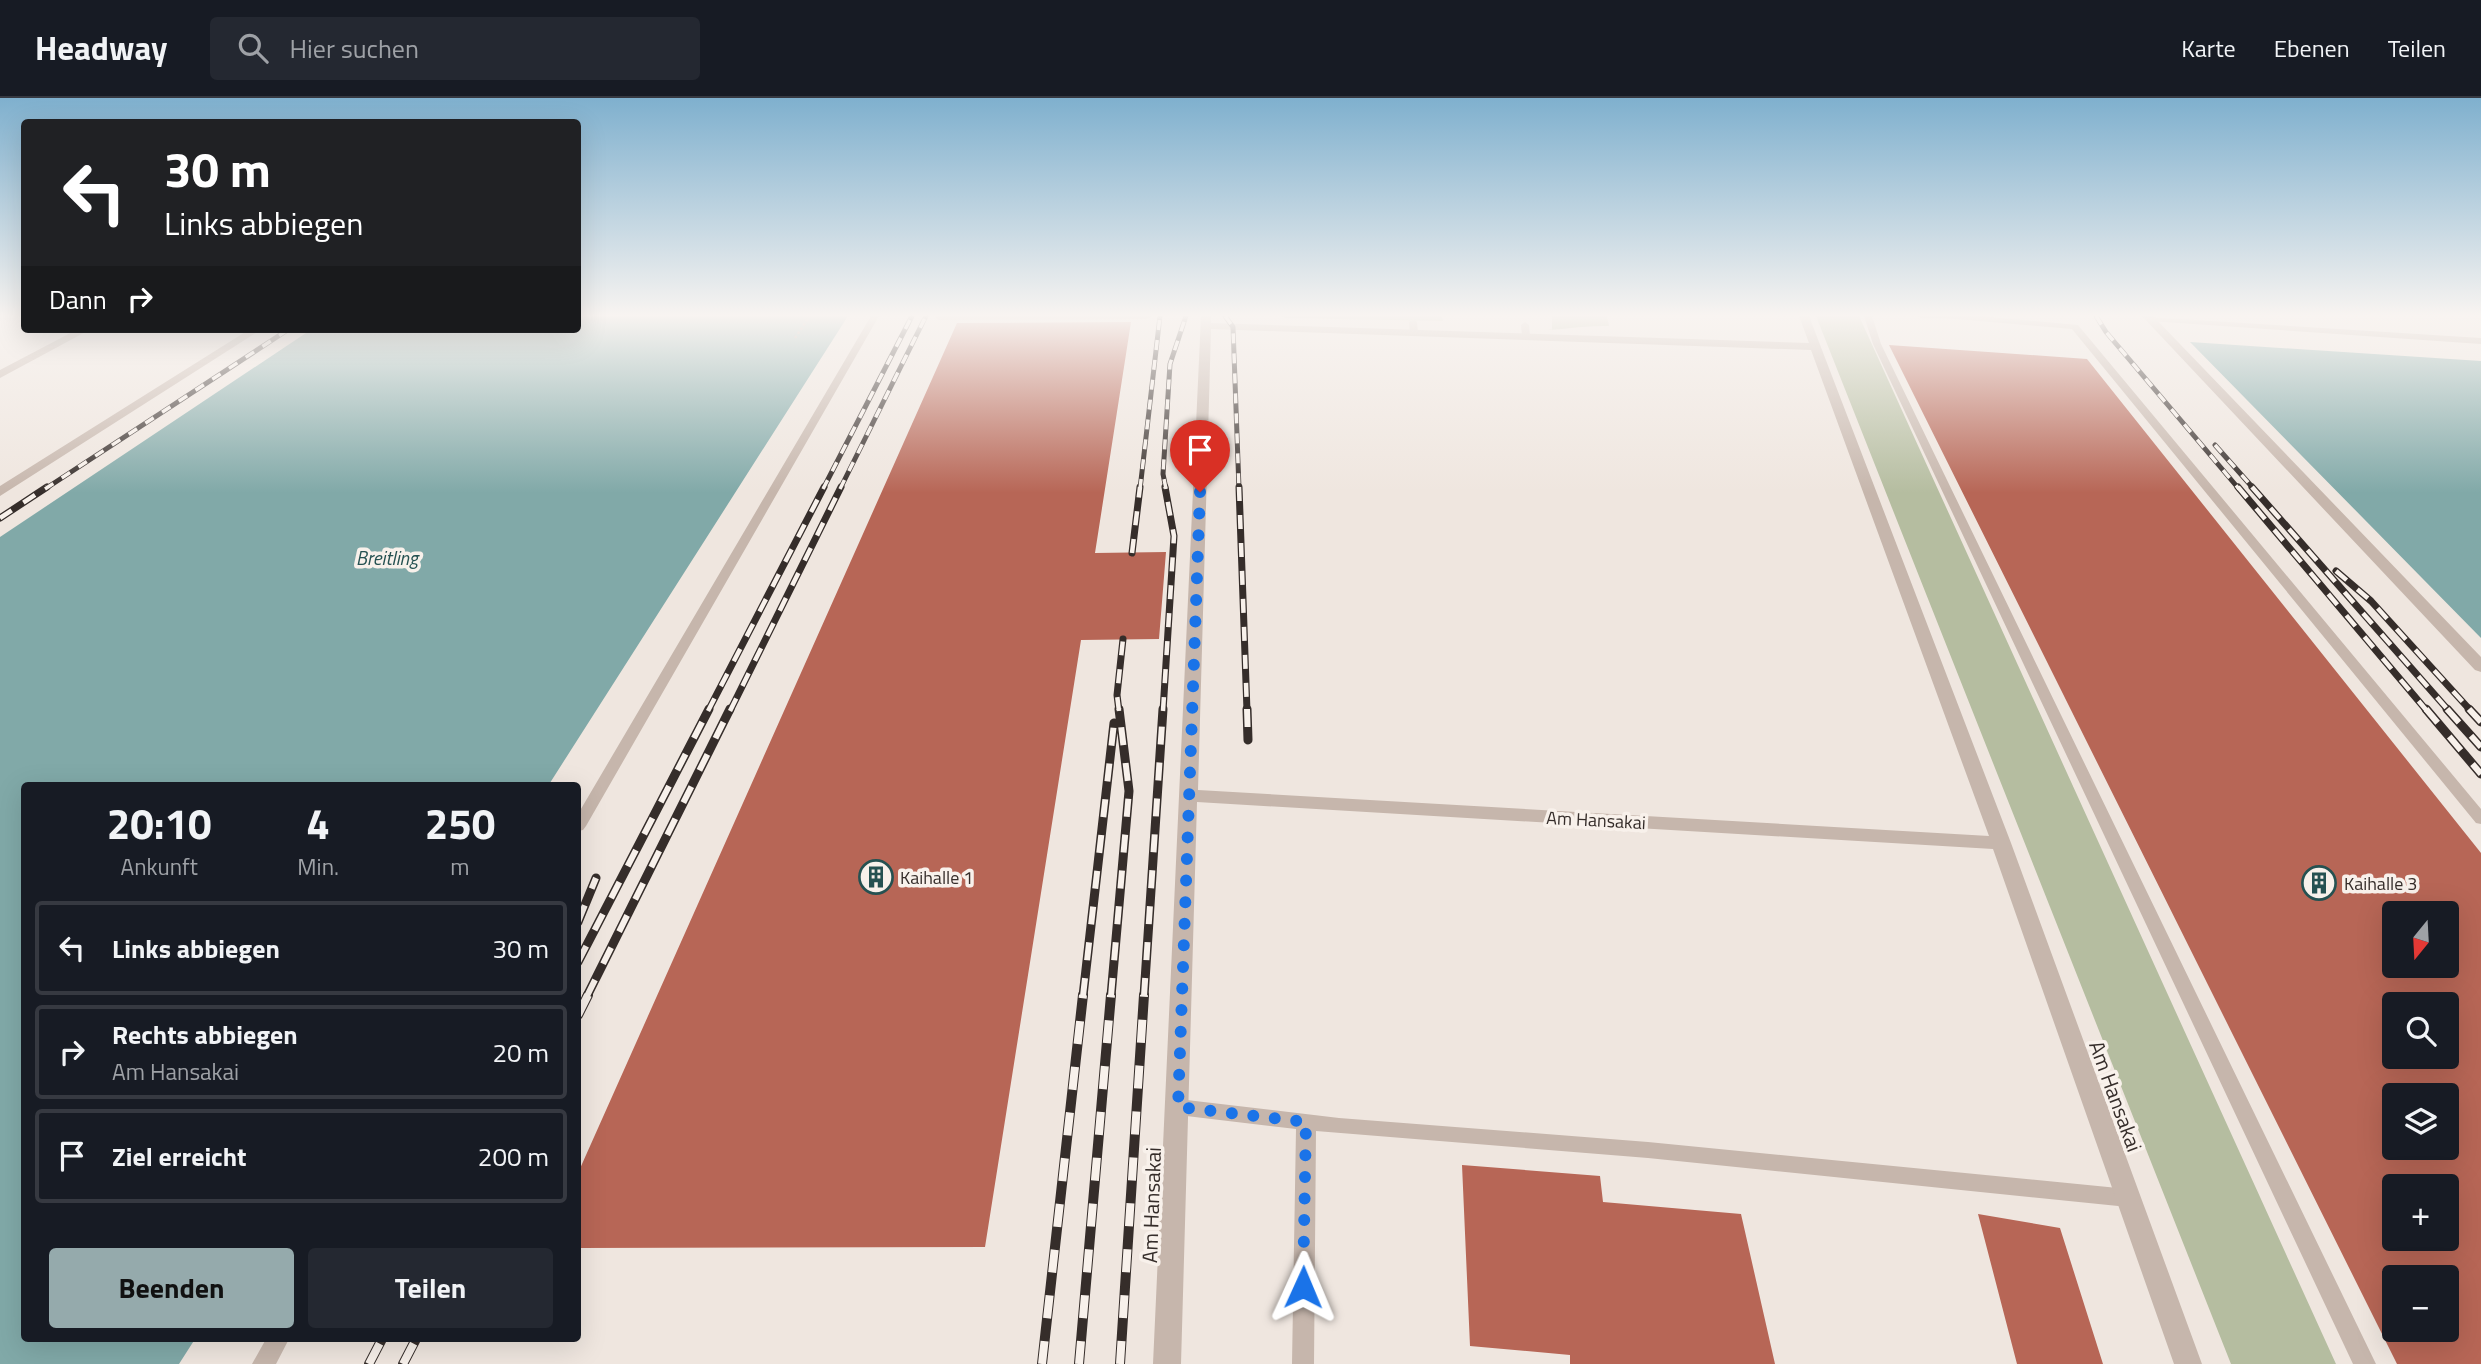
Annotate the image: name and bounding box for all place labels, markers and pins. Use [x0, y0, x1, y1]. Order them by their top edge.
pin [1170, 420, 1230, 492]
building icon: Kaihalle 1 [857, 858, 895, 896]
place label: Kaihalle 1 [900, 864, 973, 891]
building icon: Kaihalle 3 [2300, 864, 2338, 902]
place label: Kaihalle 3 [2344, 870, 2417, 897]

